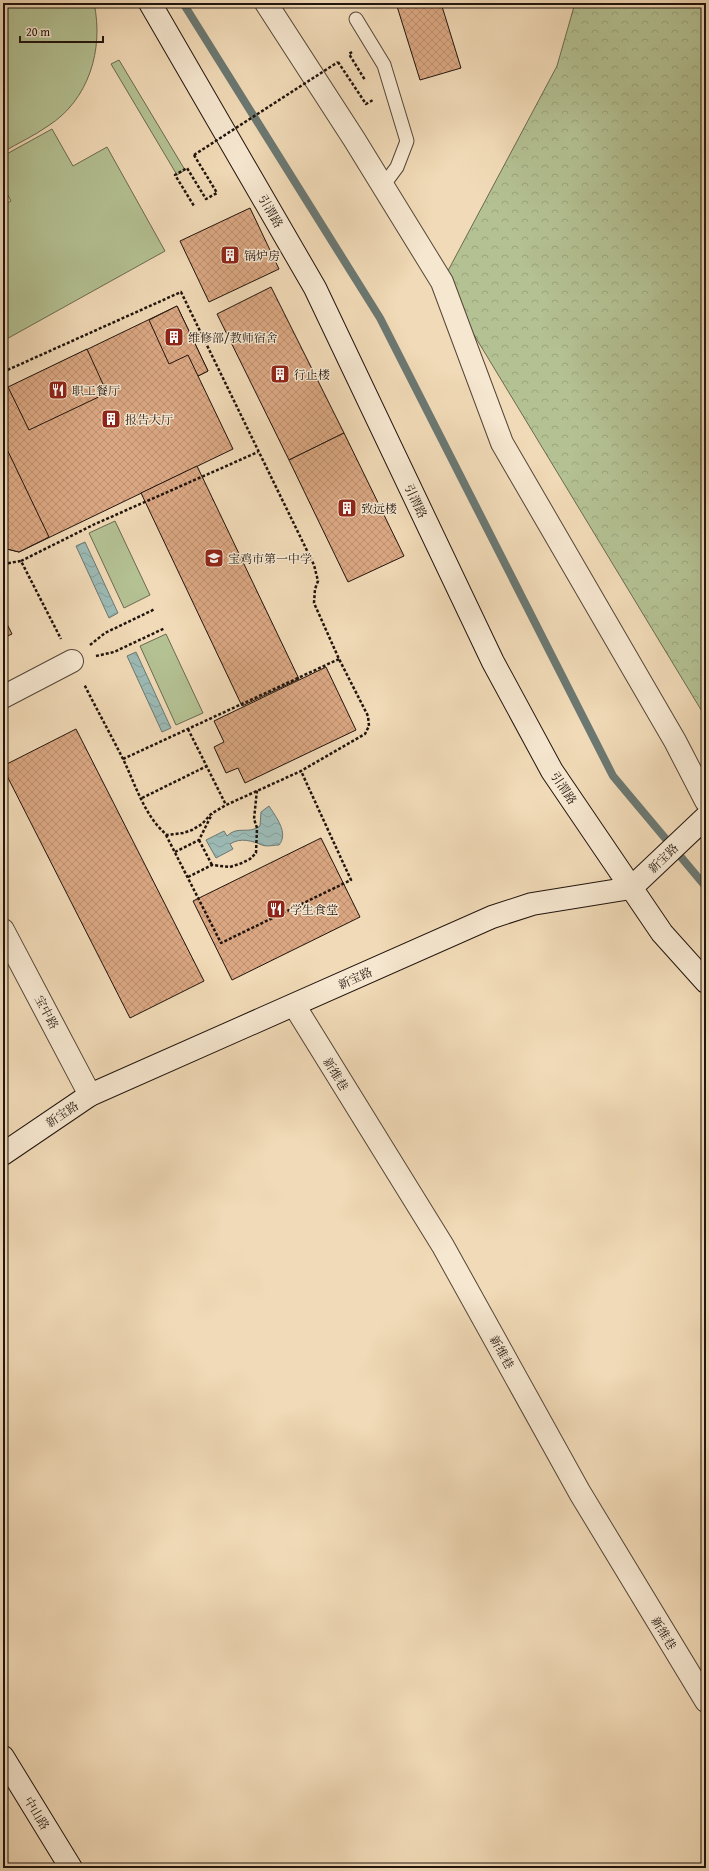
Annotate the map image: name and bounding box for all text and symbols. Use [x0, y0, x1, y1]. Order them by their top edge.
scale bar [20, 18, 103, 44]
text: 20 m [26, 23, 50, 40]
street label: 引渭路 [255, 191, 287, 231]
building icon: 锅炉房 [219, 244, 241, 266]
place label: 锅炉房 [244, 247, 280, 264]
building icon: 维修部/教师宿舍 [163, 326, 185, 348]
place label: 维修部/教师宿舍 [188, 329, 278, 346]
building icon: 行止楼 [269, 363, 291, 385]
place label: 行止楼 [294, 366, 330, 383]
restaurant icon: 职工餐厅 [47, 379, 69, 401]
place label: 职工餐厅 [72, 382, 120, 399]
building icon: 报告大厅 [100, 408, 122, 430]
place label: 报告大厅 [125, 411, 173, 428]
street label: 引渭路 [401, 481, 431, 521]
building icon: 致远楼 [336, 497, 358, 519]
place label: 致远楼 [361, 500, 397, 517]
school or university icon: 宝鸡市第一中学 [203, 547, 225, 569]
place label: 宝鸡市第一中学 [228, 550, 312, 567]
street label: 引渭路 [547, 768, 581, 808]
street label: 新宝路 [644, 839, 682, 877]
restaurant icon: 学生食堂 [265, 898, 287, 920]
place label: 学生食堂 [290, 901, 338, 918]
street label: 新宝路 [335, 963, 375, 993]
street label: 宝中路 [31, 992, 63, 1032]
street label: 新维巷 [319, 1054, 353, 1094]
street label: 新宝路 [42, 1097, 82, 1131]
street label: 新维巷 [486, 1332, 518, 1372]
street label: 新维巷 [647, 1613, 681, 1653]
street label: 中山路 [20, 1793, 54, 1833]

